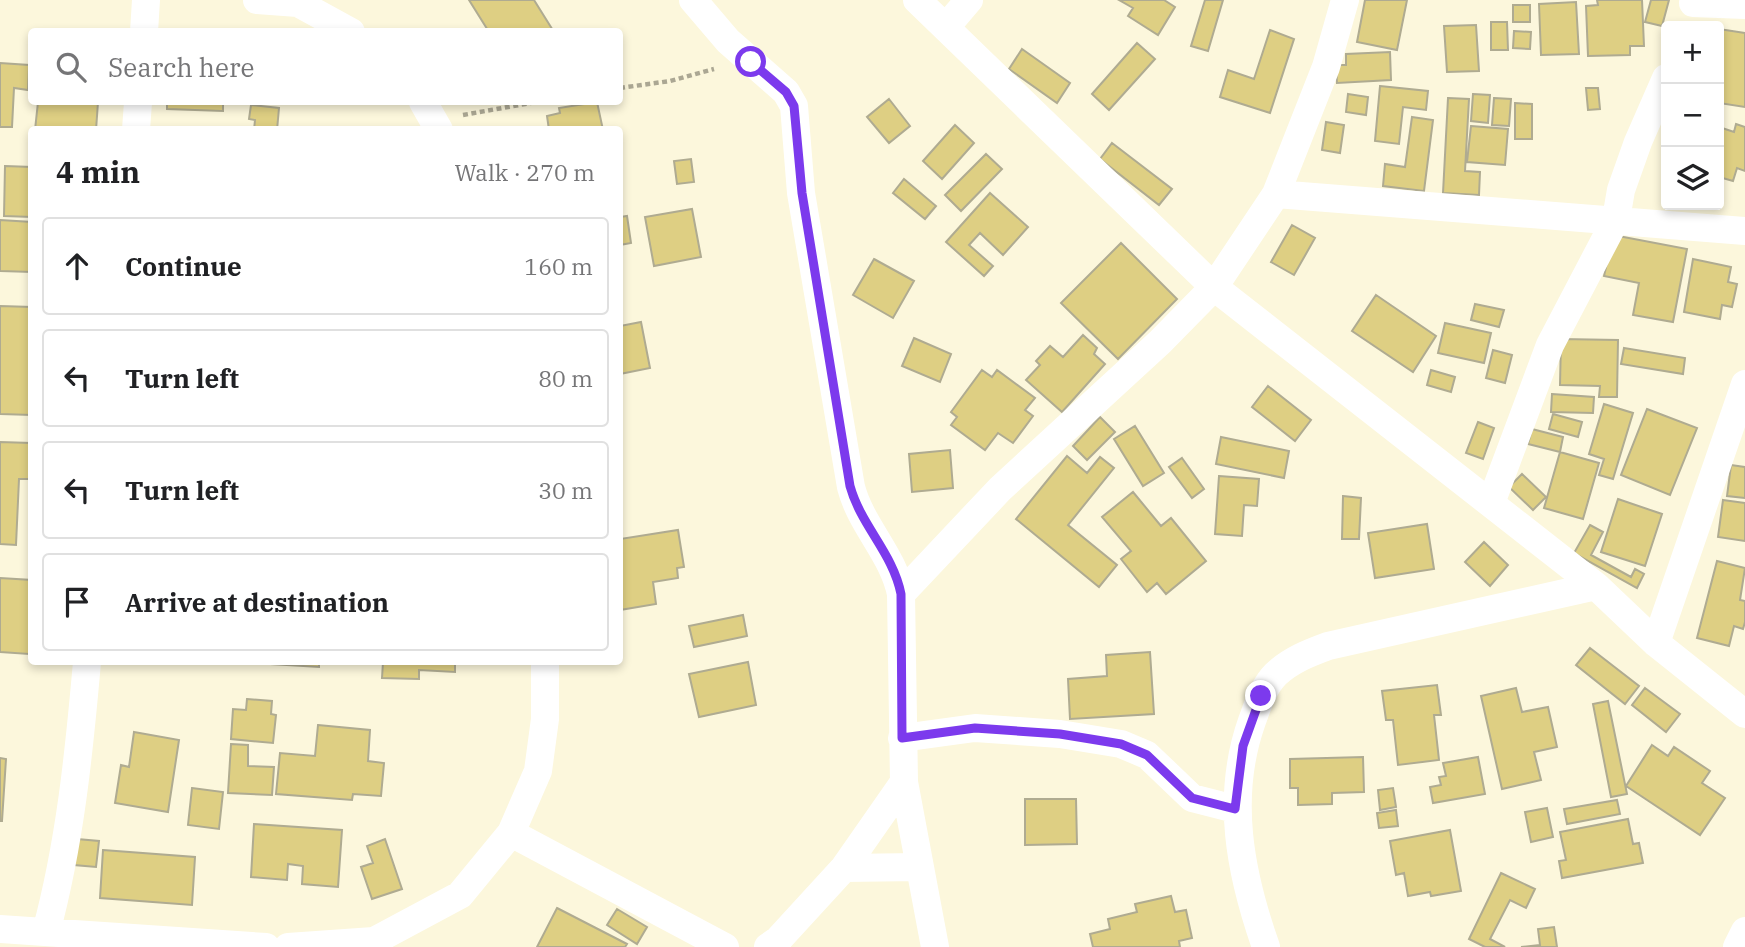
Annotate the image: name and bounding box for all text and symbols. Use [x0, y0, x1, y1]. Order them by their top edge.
map controls [1661, 21, 1724, 210]
button: + [1661, 21, 1724, 84]
search box [28, 28, 623, 105]
route start [735, 46, 766, 77]
icon: search [52, 48, 90, 86]
text: Search here [108, 50, 254, 84]
button: − [1661, 84, 1724, 147]
button: layers [1661, 147, 1724, 210]
text: 4 min [56, 152, 140, 191]
text: Walk · 270 m [454, 157, 595, 187]
icon: ahead [58, 247, 96, 285]
text: Continue [125, 249, 242, 283]
text: 160 m [524, 251, 593, 281]
icon: left [58, 359, 96, 397]
text: Turn left [125, 361, 239, 395]
text: 80 m [538, 363, 593, 393]
icon: left [58, 471, 96, 509]
text: Turn left [125, 473, 239, 507]
text: 30 m [538, 475, 593, 505]
icon: arrive [58, 583, 96, 621]
text: Arrive at destination [125, 585, 389, 619]
route end [1245, 680, 1276, 711]

